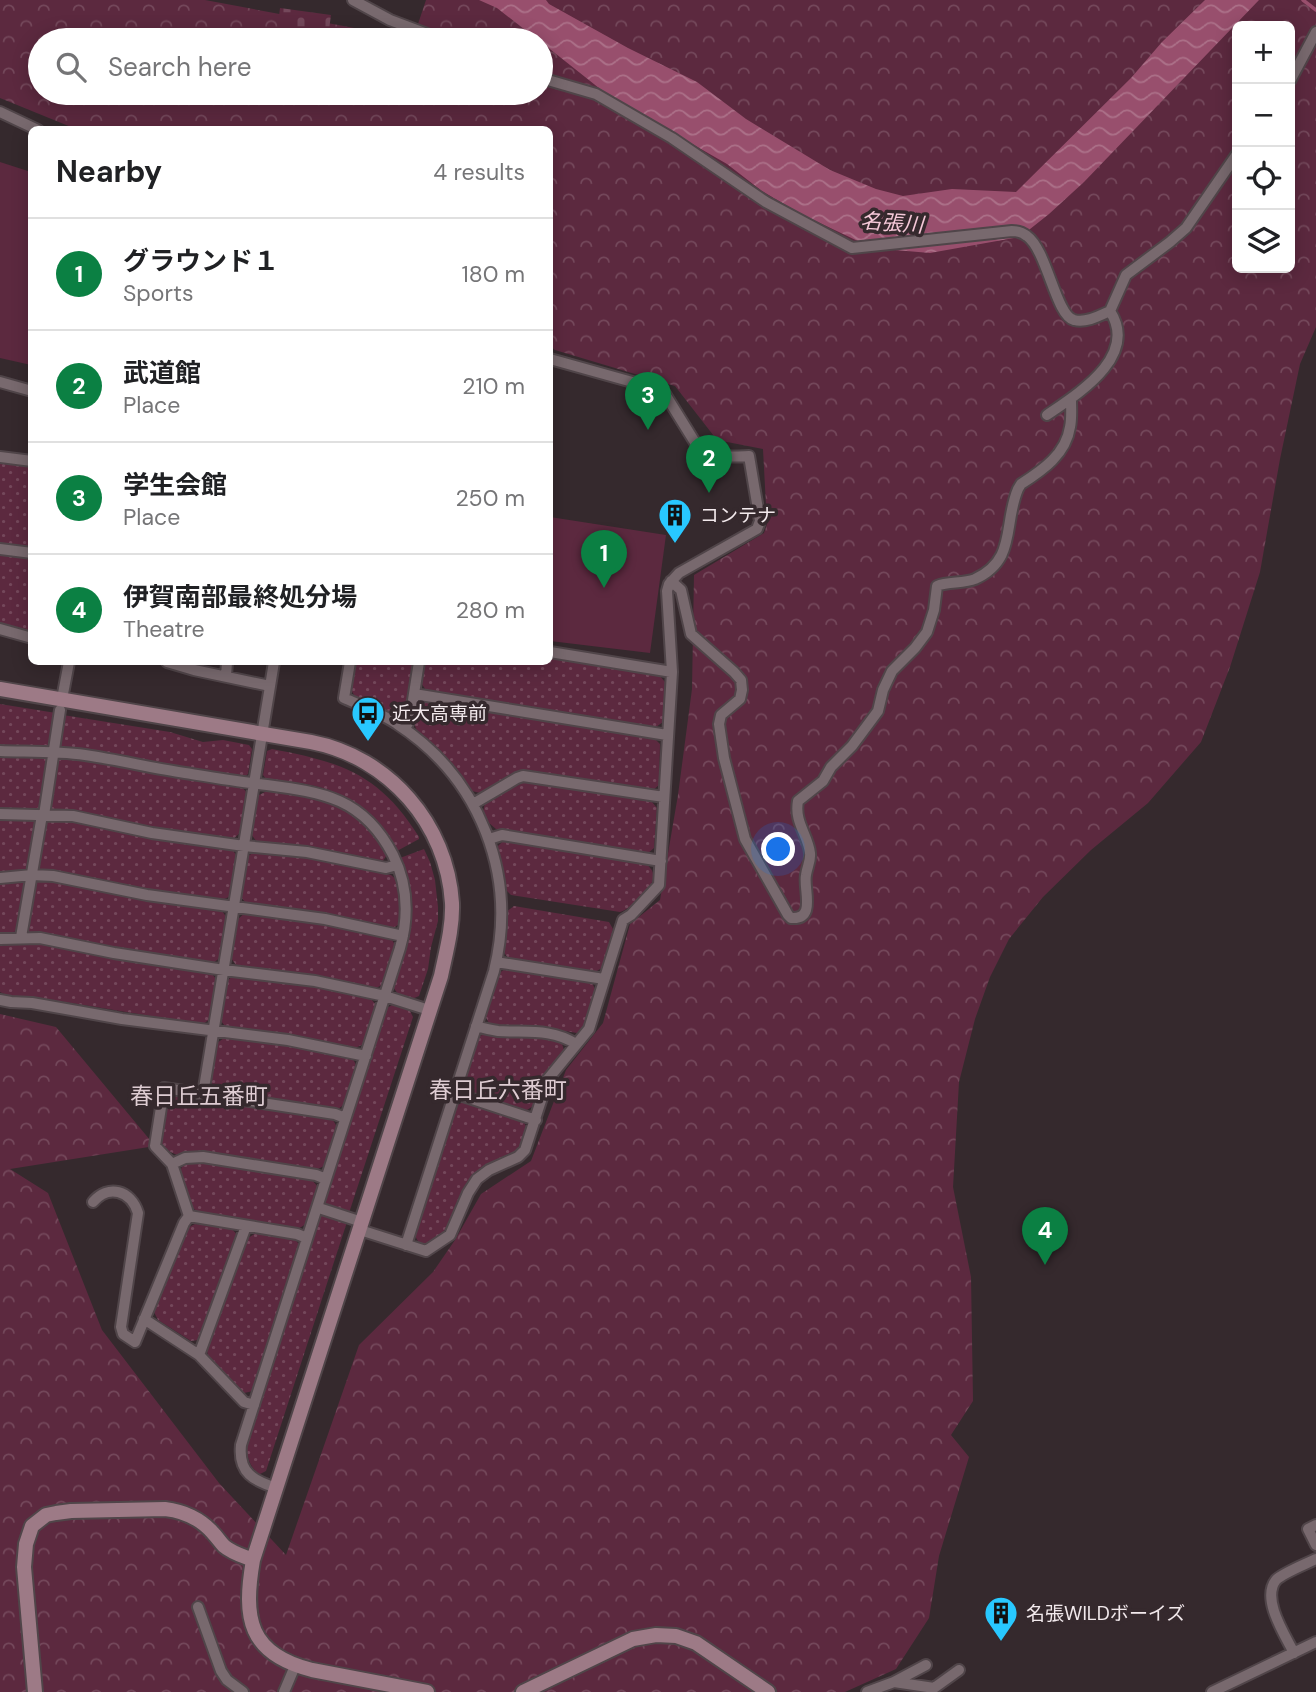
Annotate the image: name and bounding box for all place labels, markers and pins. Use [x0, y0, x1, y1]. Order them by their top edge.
pin: 3 [625, 372, 671, 430]
pin: 2 [686, 435, 732, 493]
building icon: コンテナ [656, 496, 694, 545]
place label: コンテナ [700, 503, 776, 528]
pin: 1 [581, 530, 627, 588]
bus stop icon: 近大高専前 [349, 694, 387, 743]
place label: 近大高専前 [392, 701, 487, 726]
pin: 4 [1022, 1207, 1068, 1265]
building icon: 名張WILDボーイズ [982, 1594, 1020, 1643]
place label: 名張WILDボーイズ [1026, 1601, 1185, 1626]

